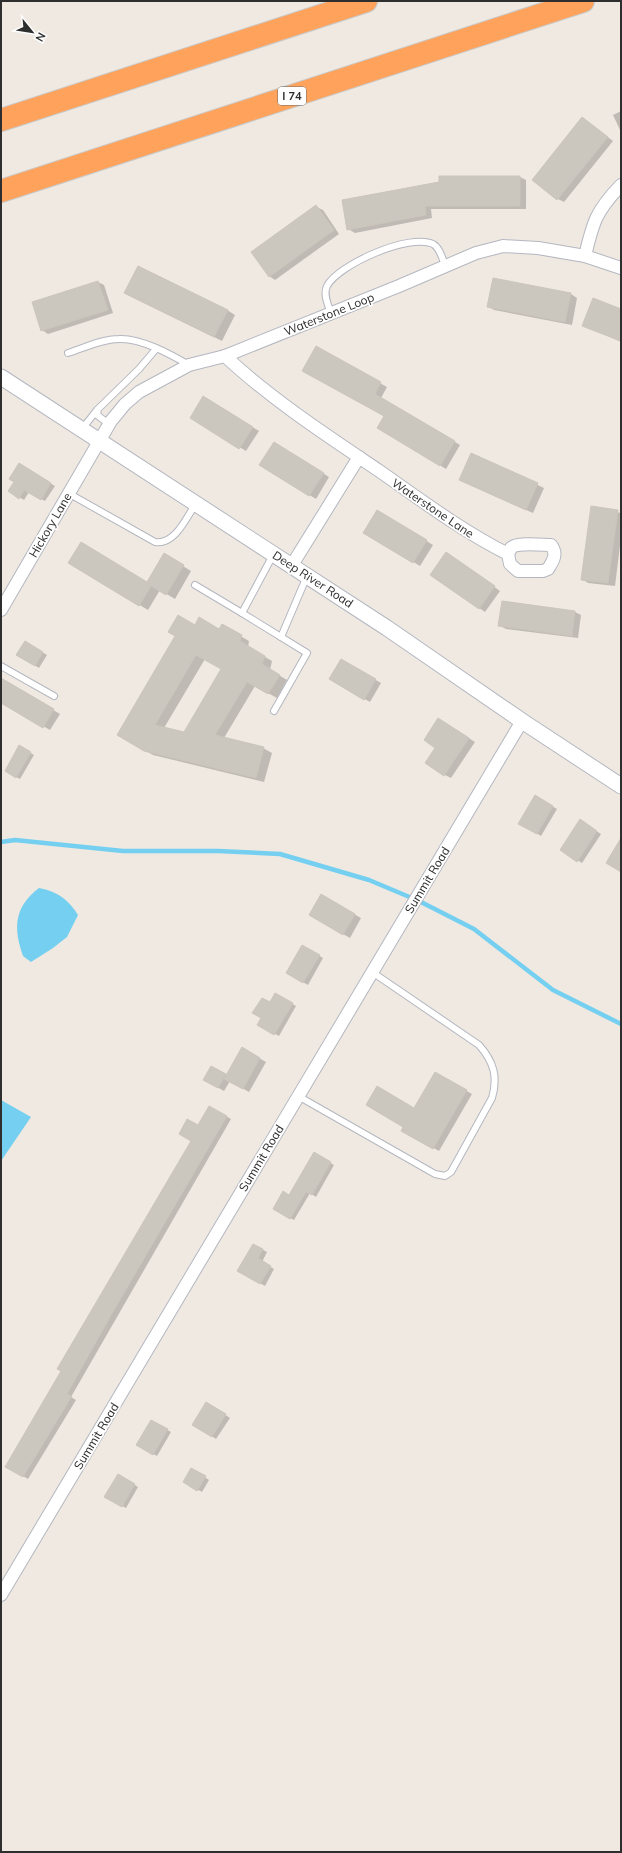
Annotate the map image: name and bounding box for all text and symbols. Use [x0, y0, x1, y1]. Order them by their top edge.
north arrow [12, 12, 52, 52]
text: N [33, 30, 49, 44]
road number: I 74 [278, 87, 306, 105]
street label: Waterstone Loop [282, 289, 376, 339]
street label: Waterstone Lane [389, 475, 477, 541]
street label: Hickory Lane [25, 490, 75, 560]
street label: Deep River Road [270, 547, 356, 611]
street label: Summit Road [401, 844, 453, 916]
street label: Summit Road [235, 1122, 287, 1194]
street label: Summit Road [70, 1400, 122, 1472]

